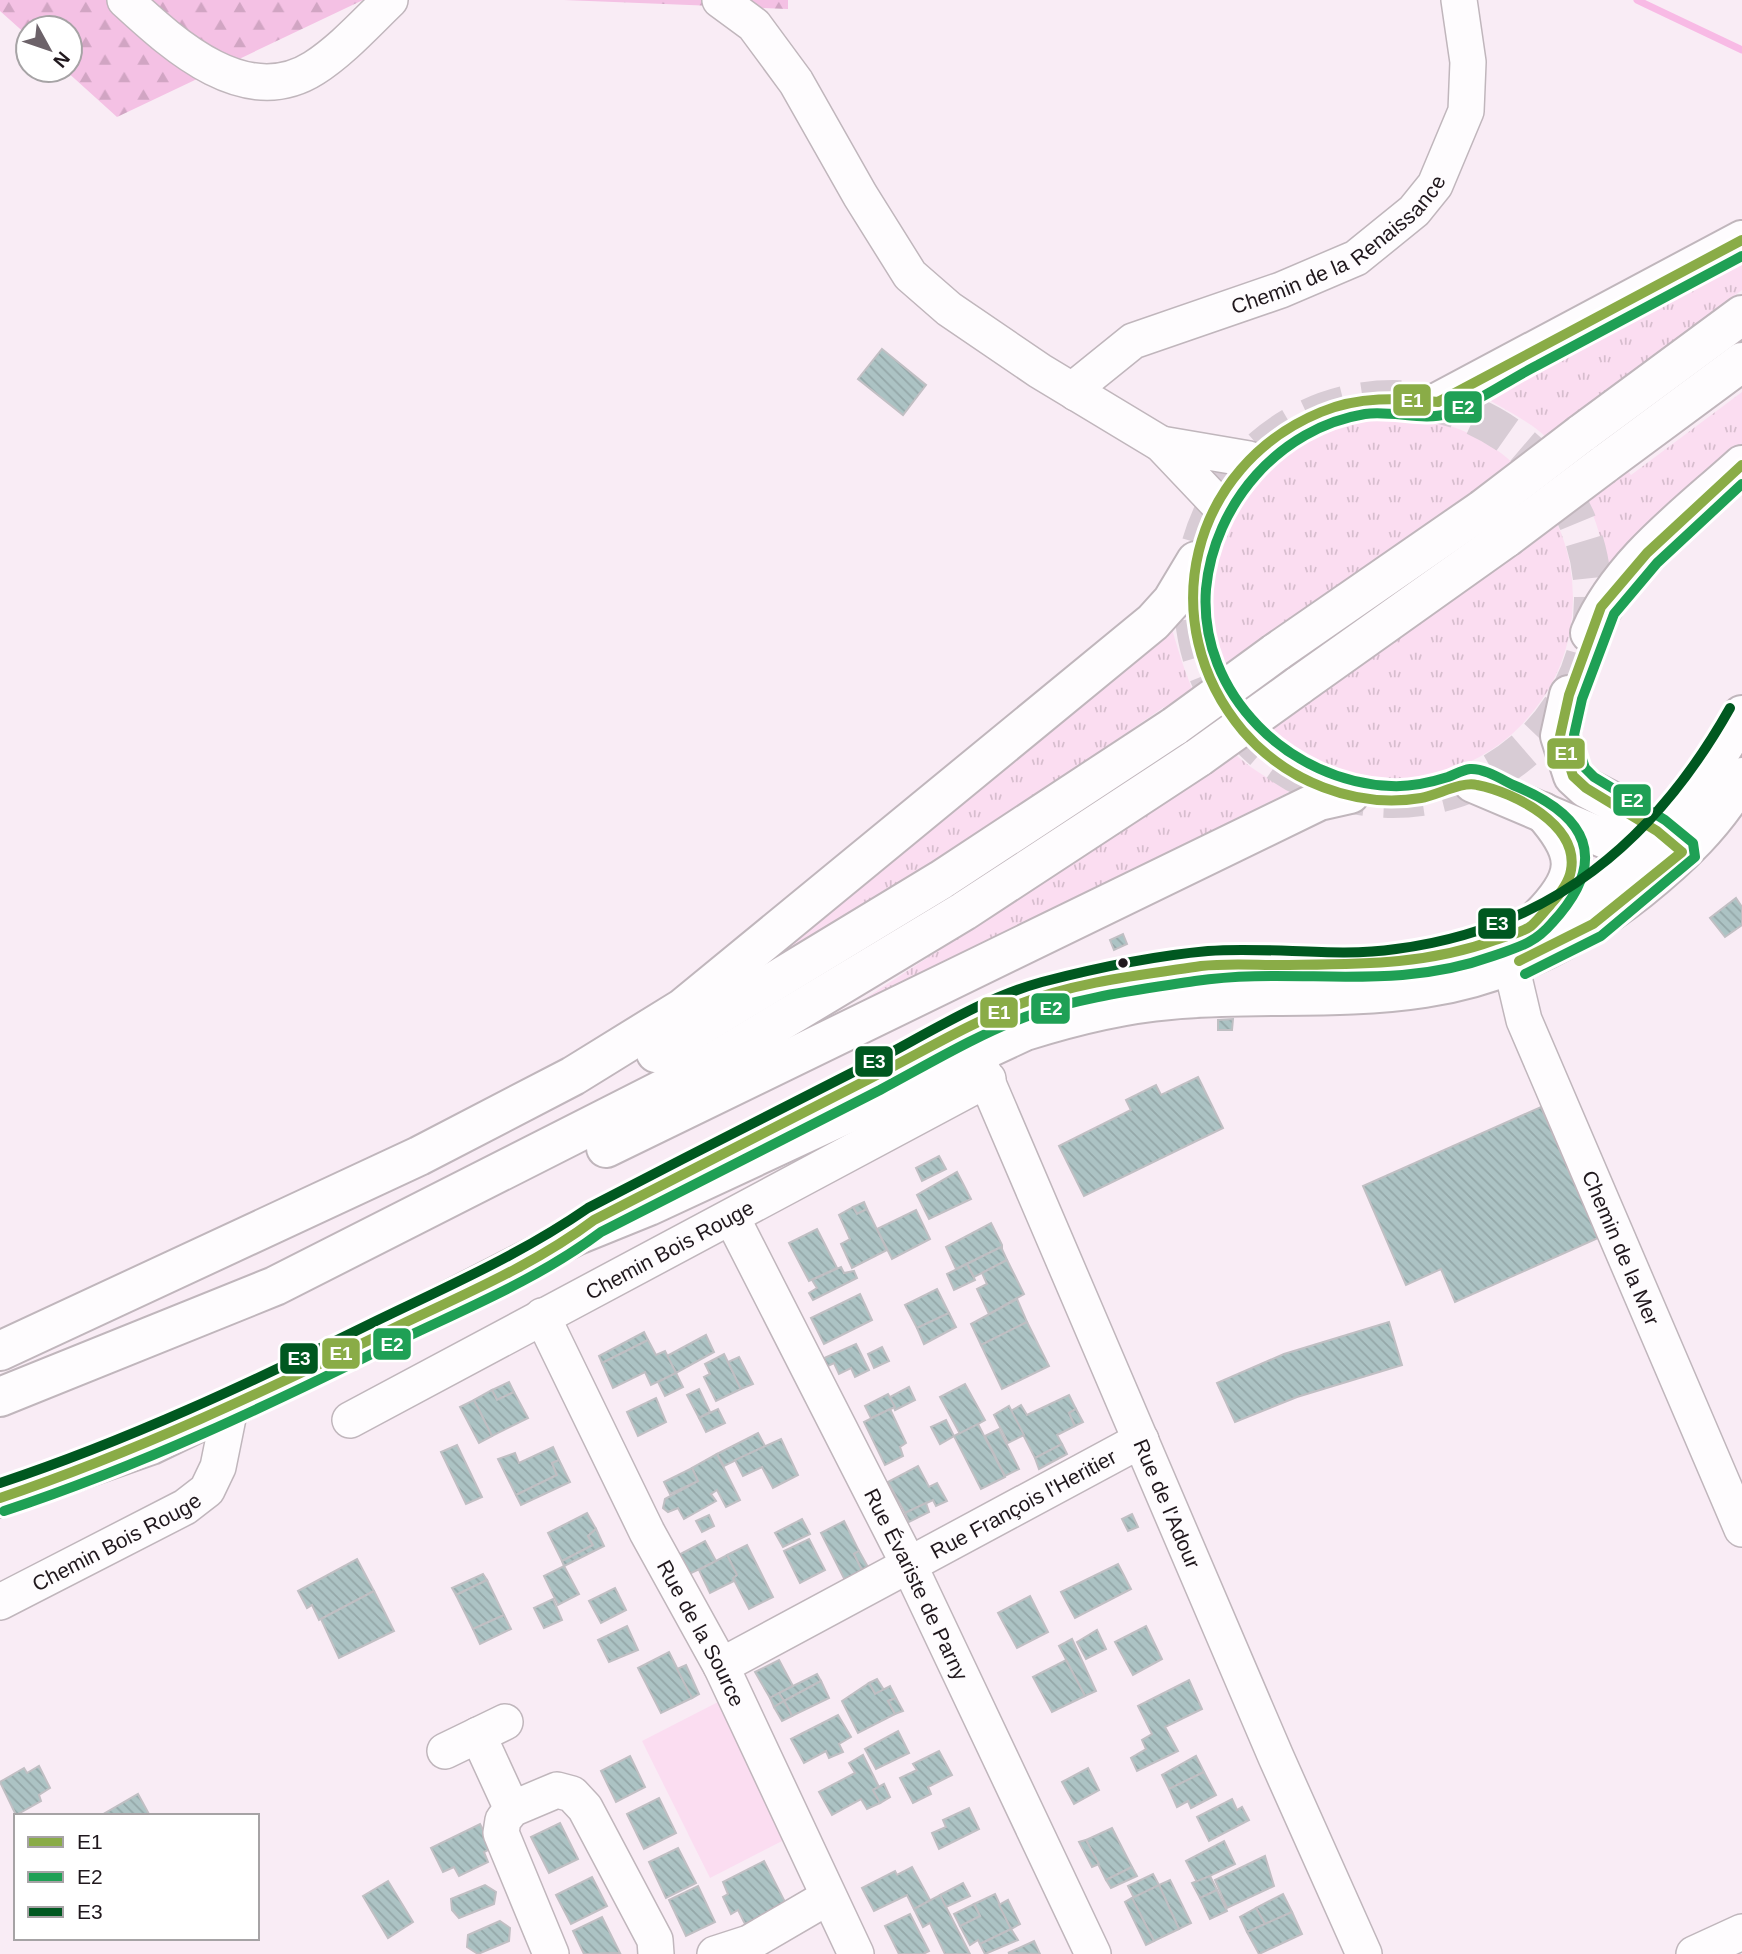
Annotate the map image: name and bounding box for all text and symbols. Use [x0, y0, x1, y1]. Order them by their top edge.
north arrow [14, 14, 84, 84]
text: N [49, 48, 74, 72]
street label: Chemin de la Renaissance [1228, 172, 1449, 318]
line badge: E1 [1392, 383, 1432, 417]
text: E1 [1400, 390, 1424, 411]
line badge: E2 [1443, 390, 1483, 424]
text: E2 [1451, 397, 1475, 418]
line badge: E1 [1546, 737, 1586, 770]
text: E1 [1554, 743, 1578, 764]
line badge: E2 [1612, 783, 1652, 817]
text: E2 [1620, 790, 1644, 811]
line badge: E3 [1477, 907, 1517, 940]
text: E3 [1485, 913, 1509, 934]
unlabelled marker [1116, 956, 1130, 970]
line badge: E2 [1030, 992, 1071, 1025]
line badge: E1 [979, 996, 1019, 1029]
text: E2 [1039, 998, 1063, 1019]
text: E1 [987, 1002, 1011, 1023]
line badge: E3 [854, 1045, 894, 1078]
text: E3 [862, 1051, 886, 1072]
street label: Chemin de la Mer [1578, 1167, 1665, 1328]
street label: Chemin Bois Rouge [581, 1195, 757, 1304]
line badge: E2 [372, 1327, 412, 1361]
text: E2 [380, 1334, 404, 1355]
line badge: E1 [321, 1337, 361, 1370]
line badge: E3 [279, 1342, 319, 1375]
text: E1 [329, 1343, 353, 1364]
text: E3 [287, 1348, 311, 1369]
street label: Rue de l'Adour [1130, 1435, 1205, 1572]
street label: Rue François l'Heritier [926, 1444, 1120, 1563]
street label: Rue Évariste de Parny [860, 1484, 973, 1684]
street label: Chemin Bois Rouge [28, 1488, 205, 1595]
street label: Rue de la Source [653, 1556, 750, 1710]
legend [14, 1814, 259, 1940]
text: E1 [77, 1830, 103, 1853]
text: E2 [77, 1865, 103, 1888]
text: E3 [77, 1900, 103, 1923]

